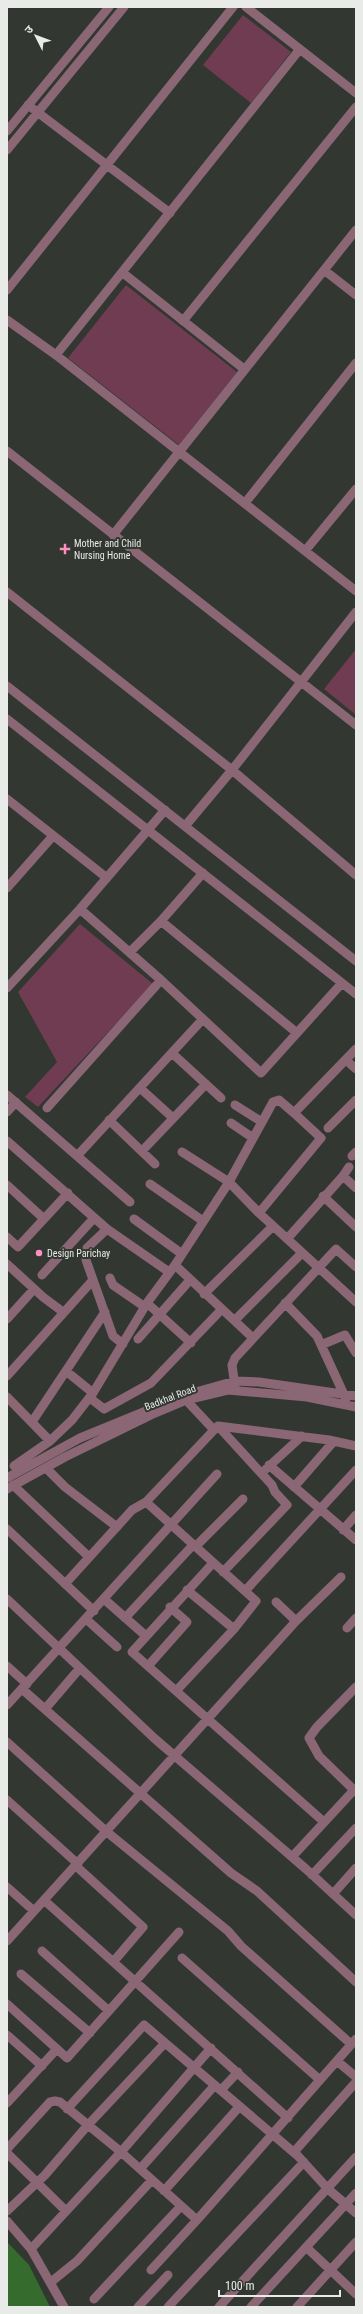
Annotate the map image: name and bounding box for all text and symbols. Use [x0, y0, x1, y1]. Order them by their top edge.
north arrow [16, 16, 56, 56]
text: उ [22, 22, 36, 36]
place label: Mother and Child Nursing Home [74, 538, 141, 561]
marker: Mother and Child Nursing Home [59, 543, 71, 555]
marker: Design Parichay [34, 1248, 44, 1258]
place label: Design Parichay [47, 1248, 110, 1259]
street label: Badkhal Road [143, 1383, 197, 1412]
scale bar [219, 2272, 340, 2298]
text: 100 m [225, 2279, 255, 2293]

